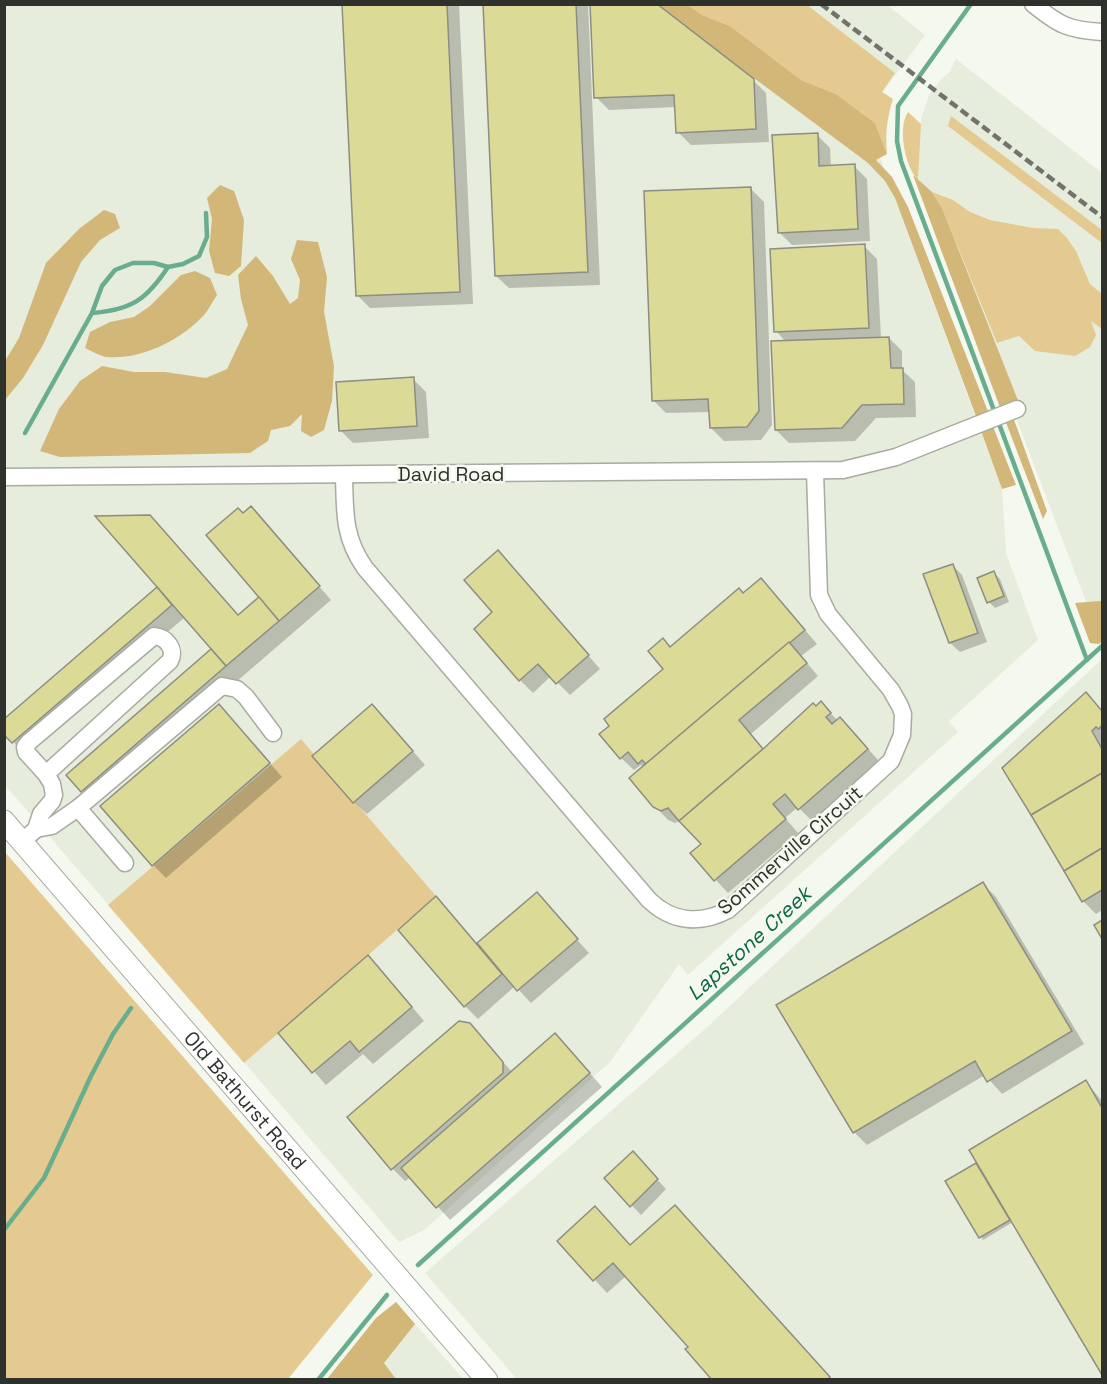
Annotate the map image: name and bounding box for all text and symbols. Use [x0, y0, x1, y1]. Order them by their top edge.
street label: David Road [397, 461, 505, 487]
street label: Sommerville Circuit [712, 780, 868, 920]
water label: Lapstone Creek [681, 878, 819, 1006]
street label: Old Bathurst Road [178, 1025, 312, 1175]

